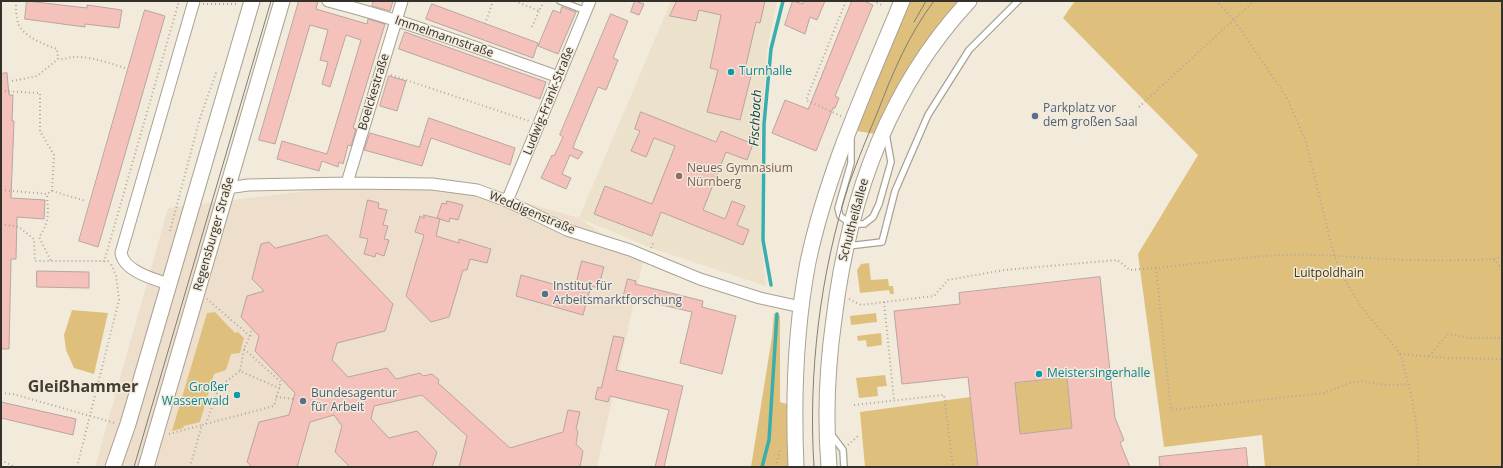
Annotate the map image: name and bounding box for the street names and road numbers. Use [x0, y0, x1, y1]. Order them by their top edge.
street label: Immelmannstraße [393, 13, 495, 61]
street label: Ludwig-Frank-Straße [521, 45, 577, 157]
street label: Boelckestraße [356, 52, 392, 132]
street label: Regensburger Straße [191, 175, 237, 293]
street label: Schultheißallee [836, 177, 872, 263]
street label: Weddigenstraße [487, 188, 577, 238]

